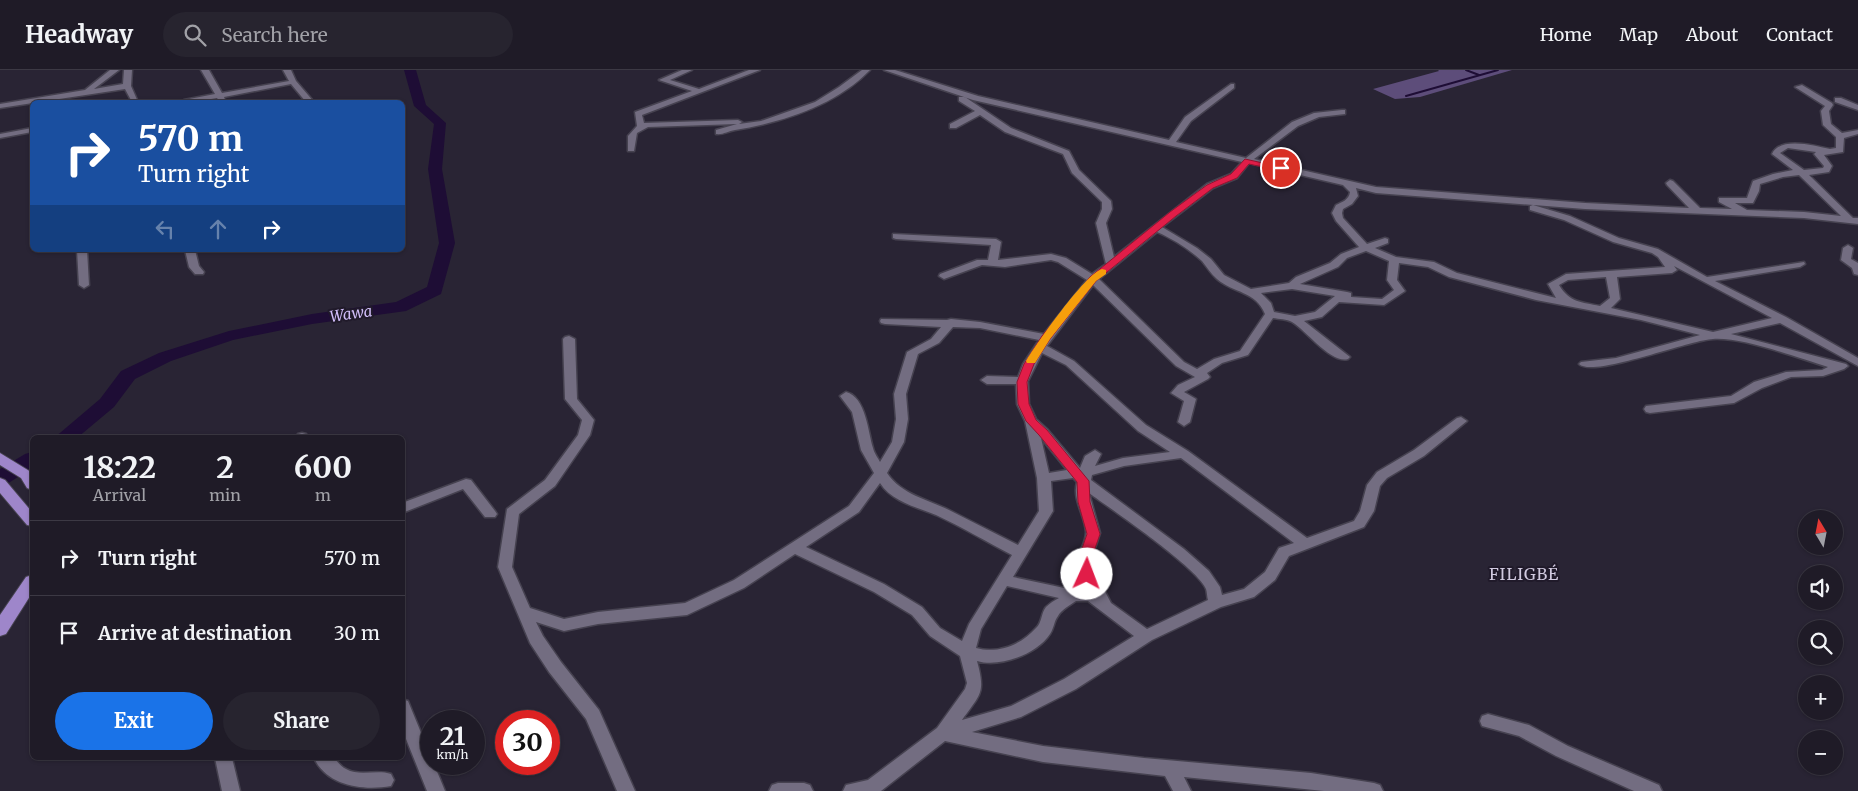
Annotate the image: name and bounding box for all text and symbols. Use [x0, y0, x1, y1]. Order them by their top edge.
search box [163, 12, 513, 57]
text: Headway [25, 19, 133, 50]
icon: search [181, 21, 209, 49]
text: Search here [221, 23, 328, 47]
text: Home [1540, 23, 1592, 46]
text: Map [1620, 23, 1658, 46]
text: About [1686, 23, 1738, 46]
text: Contact [1766, 23, 1833, 46]
text: 570 m [138, 117, 243, 161]
icon: right [55, 120, 120, 185]
pin [1260, 147, 1302, 189]
icon: arrive [1267, 154, 1295, 182]
text: Turn right [138, 160, 249, 188]
icon: left [151, 215, 179, 243]
icon: ahead [204, 215, 232, 243]
icon: right [257, 215, 285, 243]
water label: Wawa [328, 301, 373, 326]
text: 18:22 [83, 448, 156, 486]
text: 2 [216, 448, 234, 486]
text: 600 [294, 448, 352, 486]
text: Arrival [93, 485, 146, 505]
text: min [209, 485, 241, 505]
text: m [315, 485, 331, 505]
north arrow [1798, 510, 1842, 555]
map controls [1798, 510, 1843, 775]
icon: right [55, 544, 83, 572]
text: Turn right [98, 546, 197, 570]
text: 570 m [324, 546, 380, 570]
position arrow [1060, 547, 1112, 599]
district label: FILIGBÉ [1489, 564, 1559, 584]
button: sound [1798, 565, 1843, 610]
icon: arrive [55, 619, 83, 647]
button: search [1798, 620, 1843, 665]
text: Arrive at destination [98, 621, 292, 645]
text: 30 m [334, 621, 380, 645]
button: + [1798, 675, 1843, 720]
button: Exit [55, 692, 213, 750]
button: Share [223, 692, 380, 750]
speed limit sign: 30 [495, 710, 560, 775]
text: 21 [440, 720, 465, 752]
button: − [1798, 730, 1843, 775]
text: km/h [437, 747, 468, 762]

